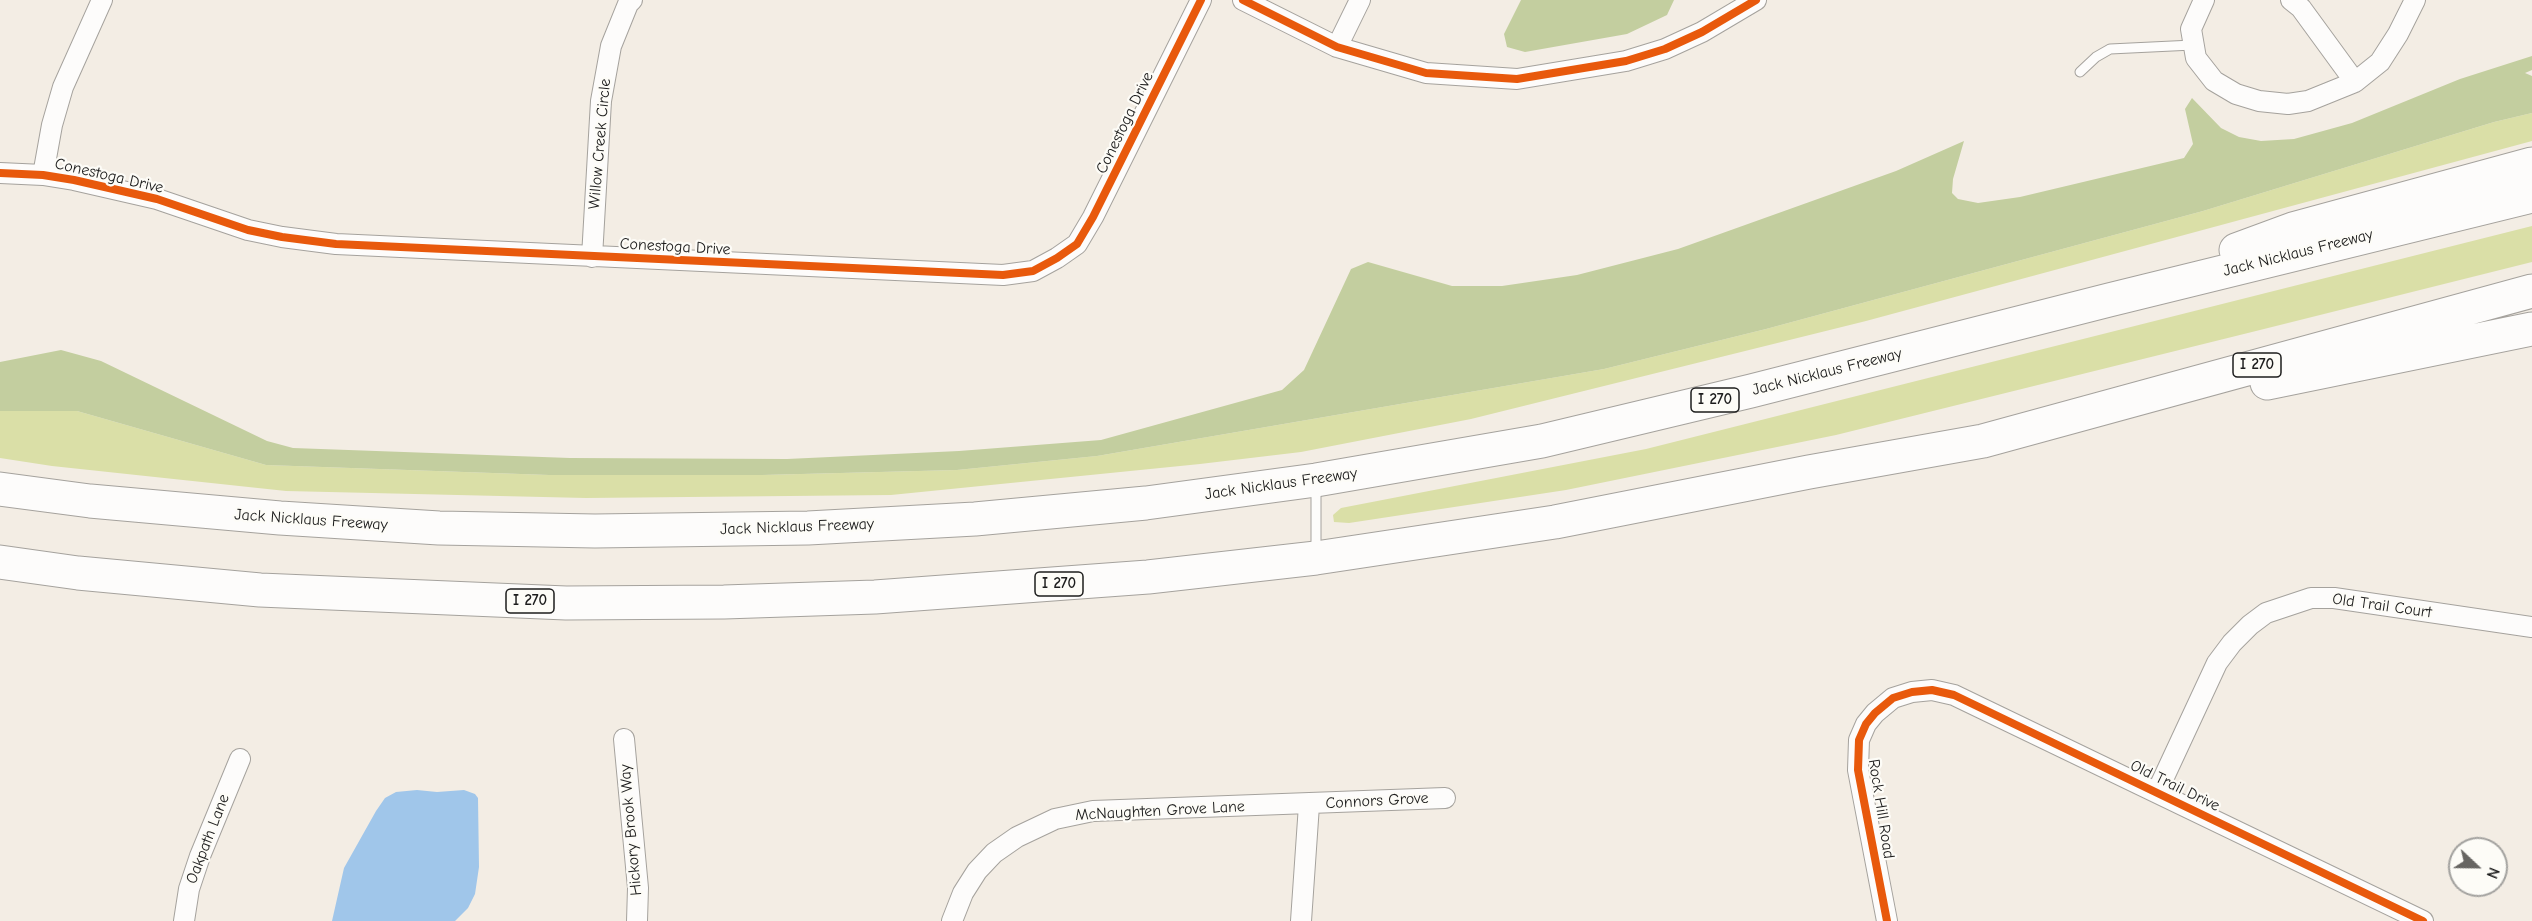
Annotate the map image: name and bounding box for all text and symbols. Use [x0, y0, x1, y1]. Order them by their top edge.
street label: Conestoga Drive [1092, 69, 1158, 177]
street label: Willow Creek Circle [585, 78, 615, 210]
street label: Conestoga Drive [53, 154, 165, 198]
street label: Jack Nicklaus Freeway [2221, 225, 2375, 281]
street label: Conestoga Drive [619, 235, 731, 259]
street label: Jack Nicklaus Freeway [1750, 344, 1904, 400]
road number: I 270 [2233, 353, 2281, 377]
road number: I 270 [1691, 388, 1739, 412]
street label: Jack Nicklaus Freeway [1203, 464, 1359, 504]
street label: Jack Nicklaus Freeway [234, 505, 388, 535]
street label: Jack Nicklaus Freeway [720, 515, 874, 539]
road number: I 270 [1035, 572, 1083, 596]
road number: I 270 [506, 589, 554, 613]
street label: Old Trail Court [2331, 590, 2433, 622]
street label: Old Trail Drive [2127, 756, 2223, 816]
street label: Rock Hill Road [1864, 758, 1898, 860]
street label: Hickory Brook Way [616, 763, 646, 897]
street label: Connors Grove [1325, 789, 1429, 813]
street label: Oakpath Lane [182, 792, 234, 886]
street label: McNaughten Grove Lane [1075, 797, 1245, 825]
north arrow [2448, 837, 2508, 897]
text: N [2483, 865, 2503, 881]

